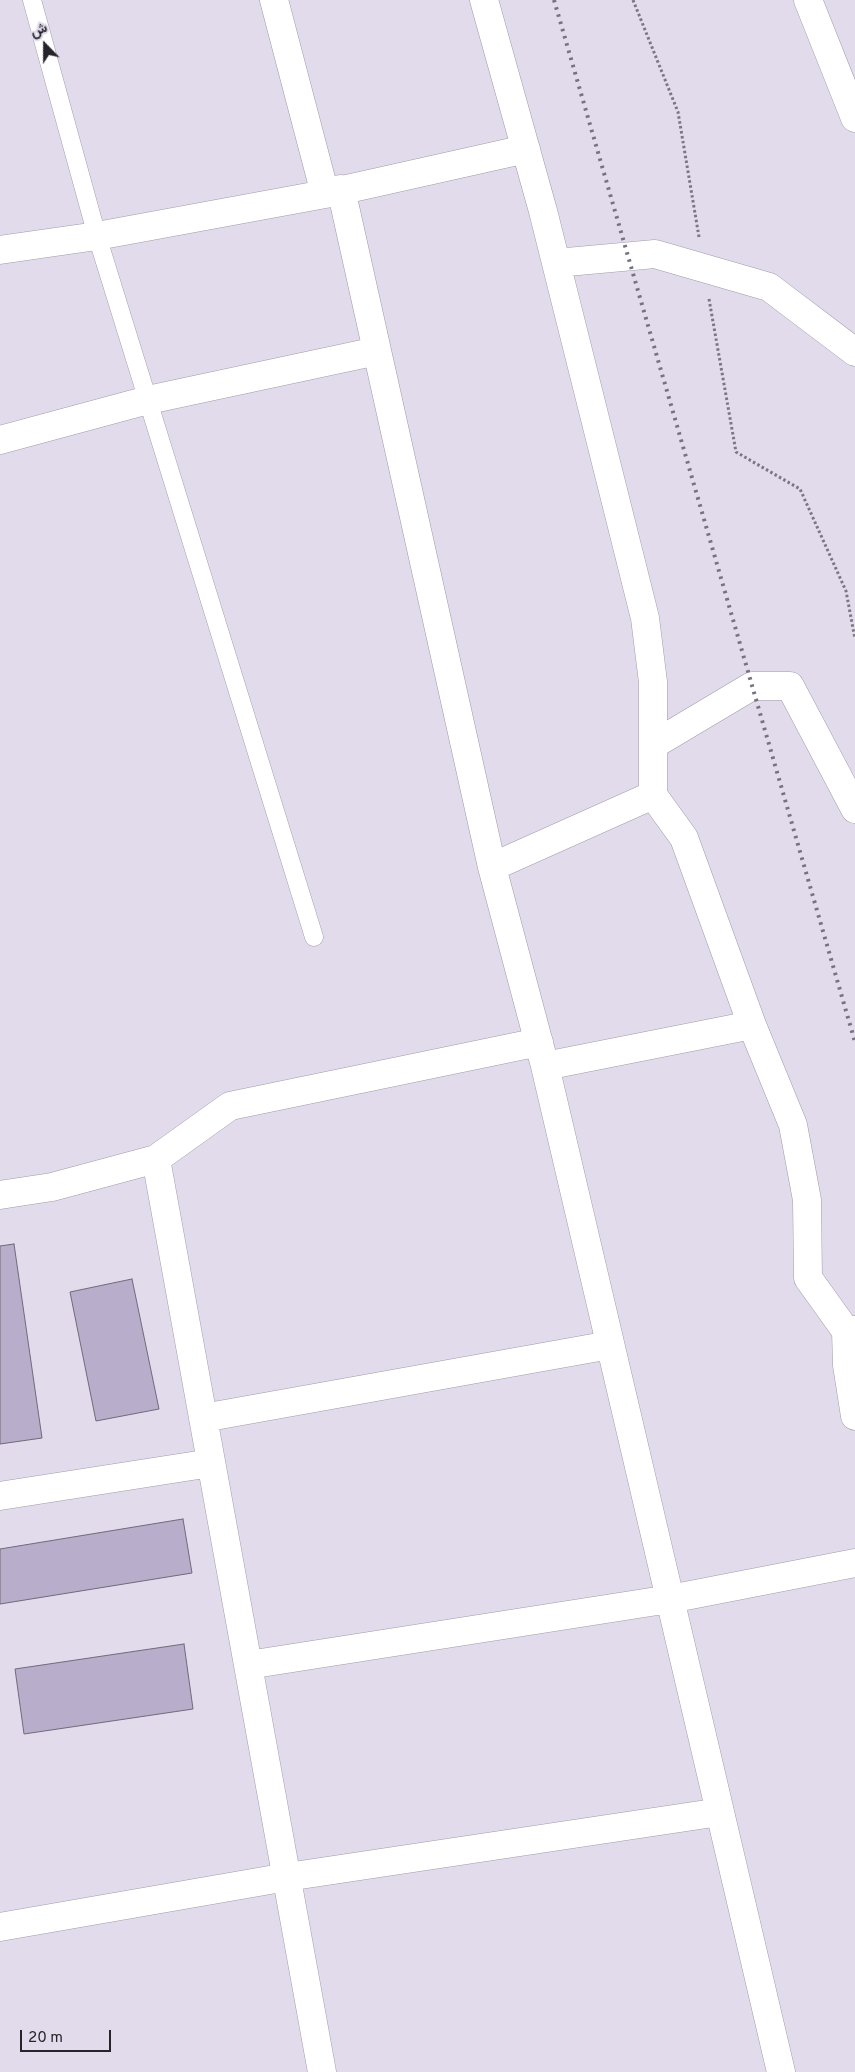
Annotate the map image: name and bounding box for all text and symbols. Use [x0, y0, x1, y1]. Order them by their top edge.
north arrow [20, 20, 70, 70]
text: ش [28, 20, 50, 42]
scale bar [22, 2020, 114, 2052]
text: 20 m [28, 2029, 63, 2048]

